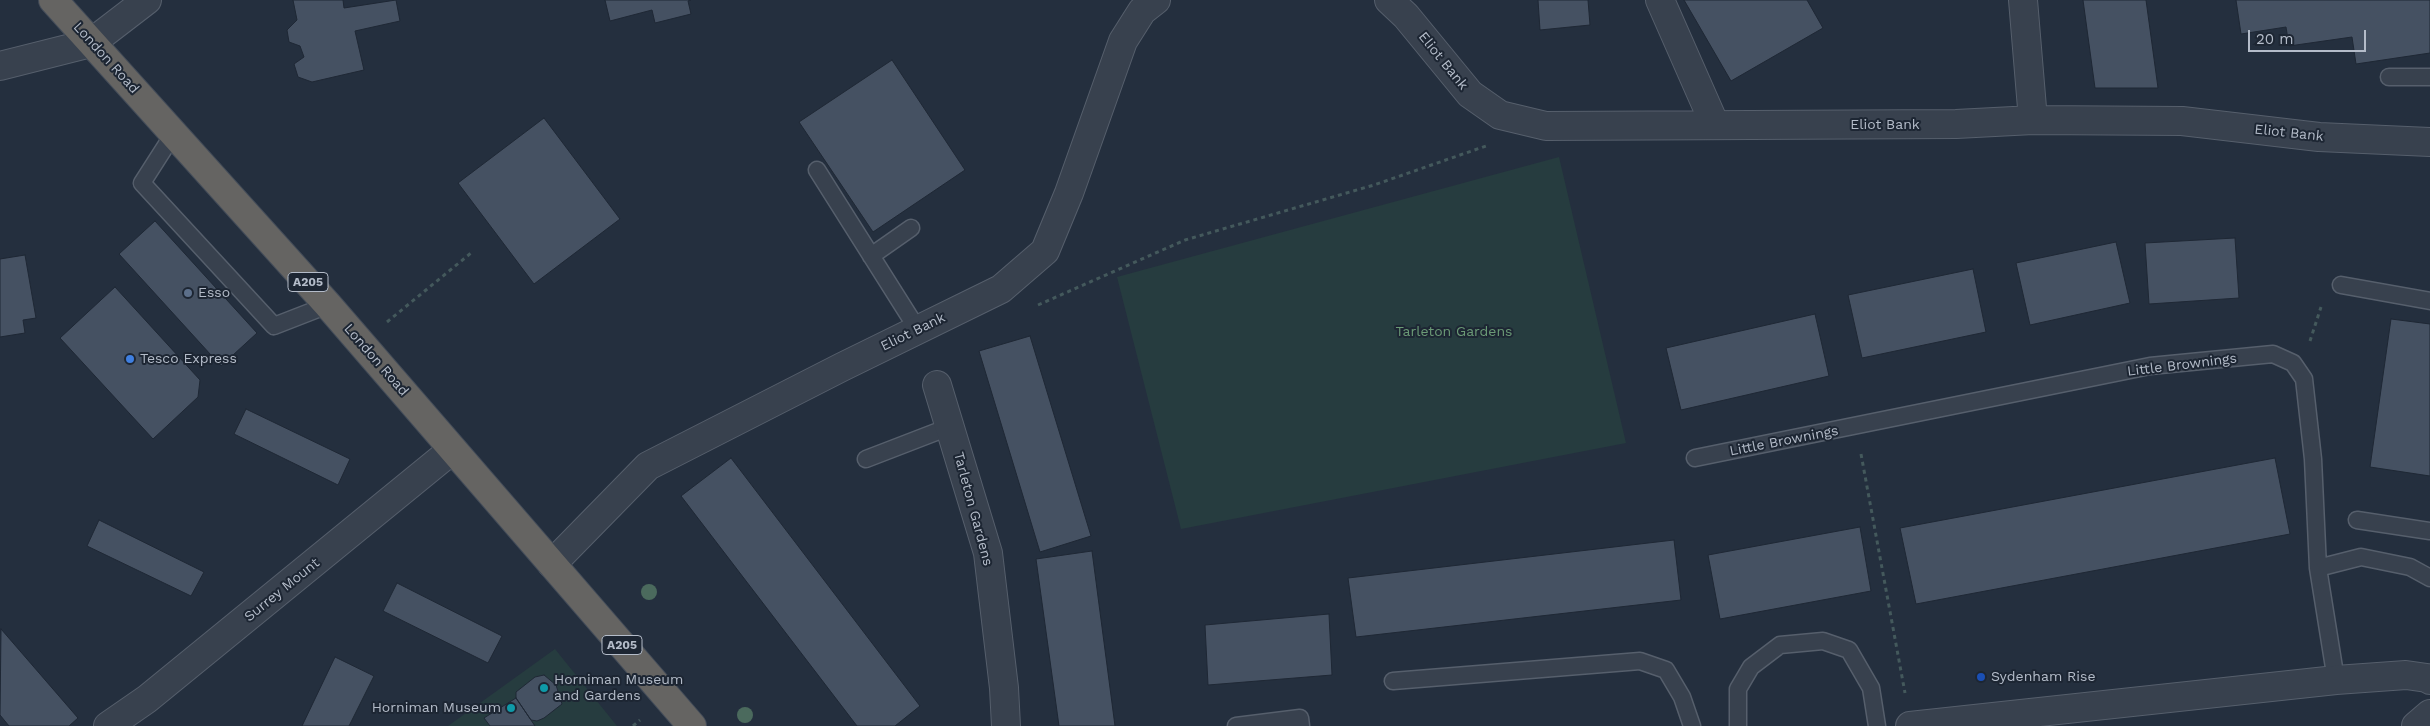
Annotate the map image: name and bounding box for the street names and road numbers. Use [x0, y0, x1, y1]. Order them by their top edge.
street label: London Road [70, 19, 142, 97]
street label: Eliot Bank [1415, 29, 1471, 93]
street label: Eliot Bank [1850, 117, 1920, 133]
street label: Eliot Bank [2254, 121, 2324, 145]
road number: A205 [288, 272, 328, 292]
street label: Eliot Bank [878, 309, 948, 355]
street label: London Road [340, 321, 412, 399]
street label: Little Brownings [2126, 350, 2238, 380]
street label: Little Brownings [1728, 422, 1840, 460]
street label: Tarleton Gardens [950, 450, 996, 568]
street label: Surrey Mount [241, 555, 323, 625]
road number: A205 [602, 636, 642, 654]

